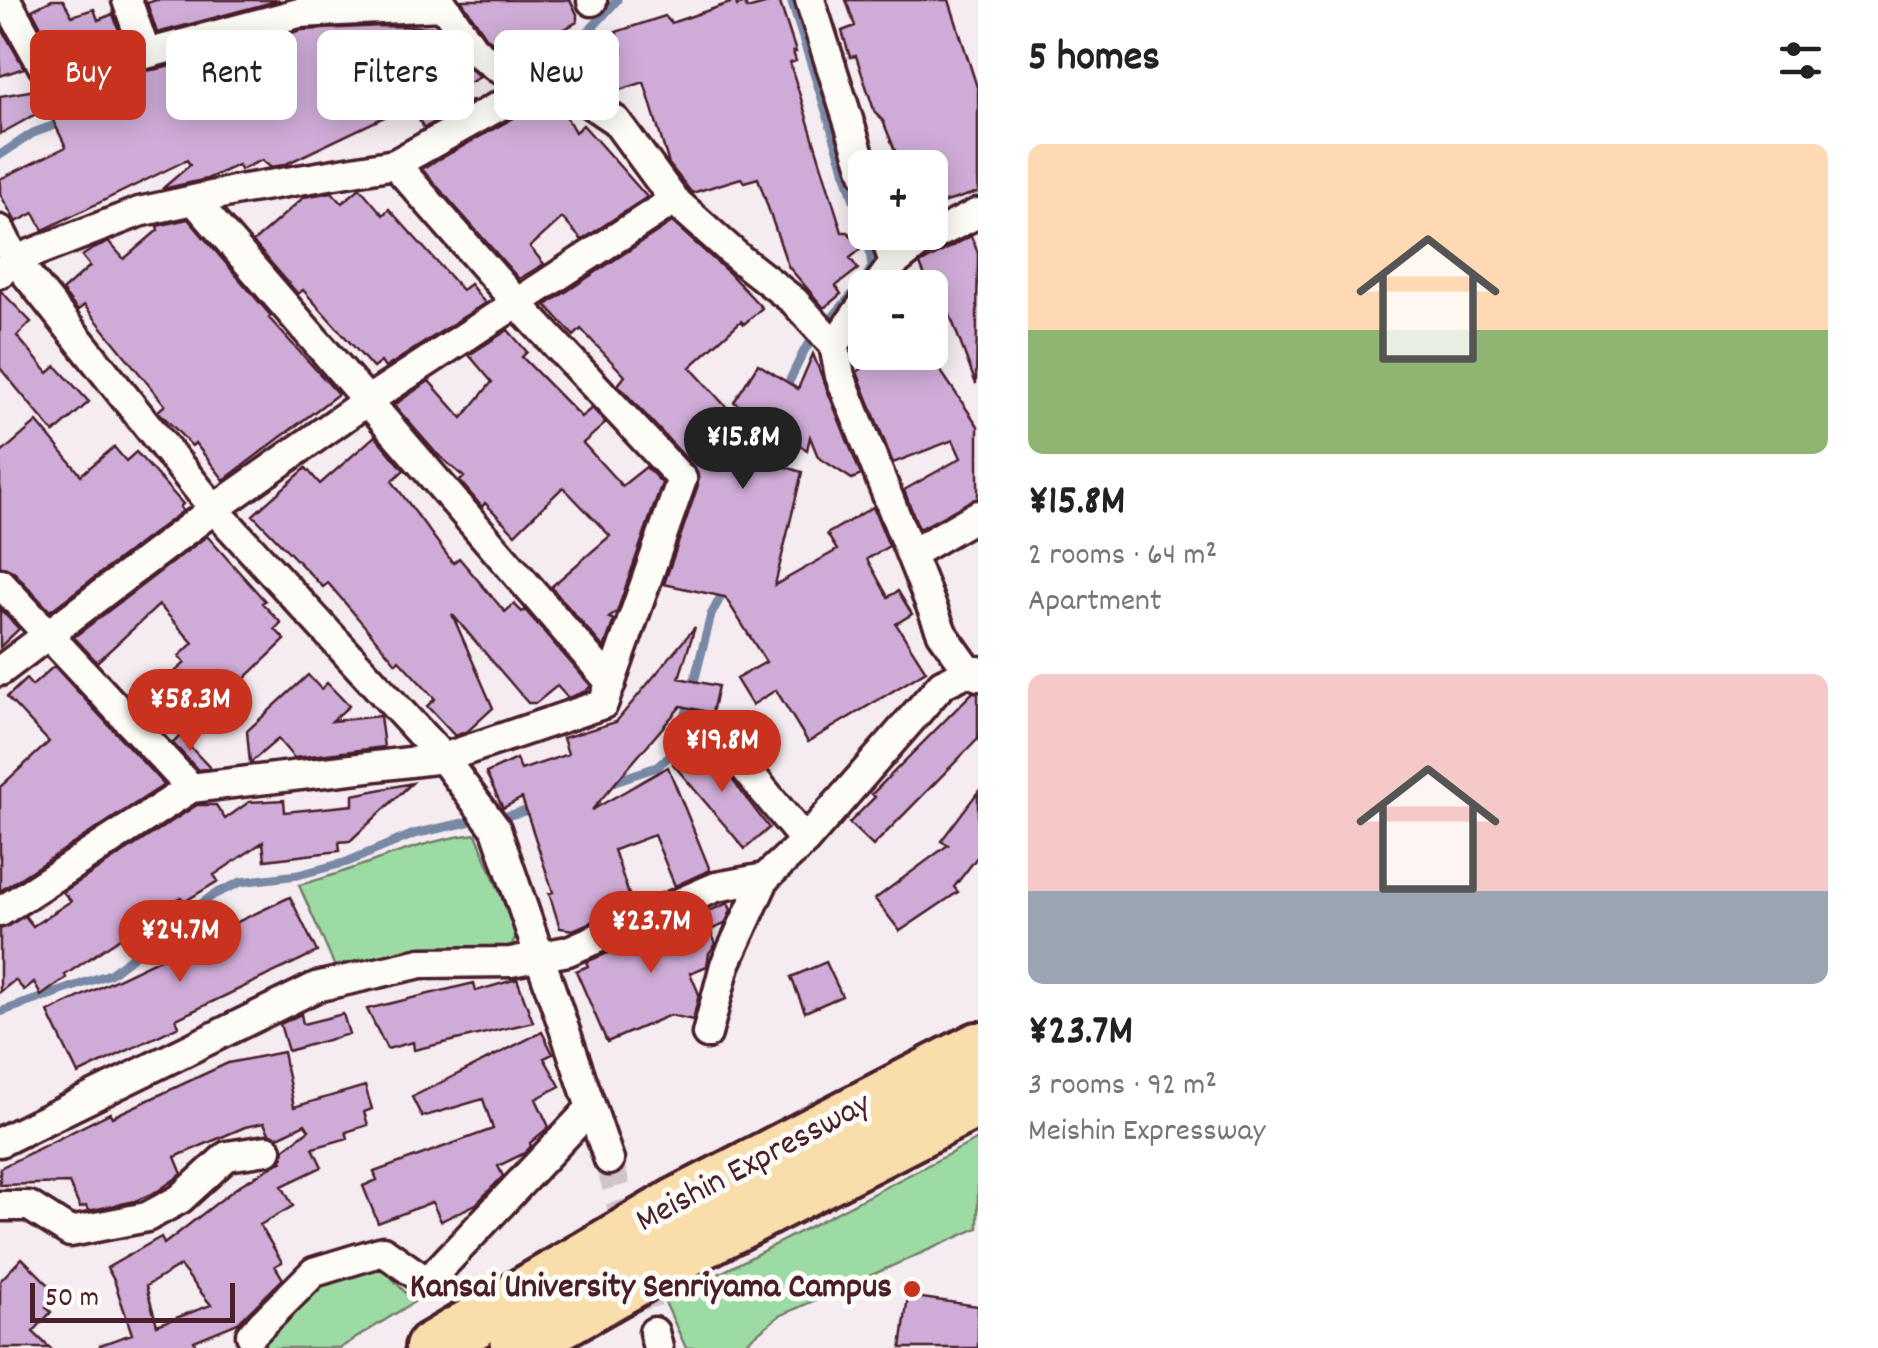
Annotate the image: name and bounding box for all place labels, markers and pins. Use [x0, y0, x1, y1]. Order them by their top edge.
pin: ¥15.8M [662, 407, 824, 492]
pin: ¥58.3M [109, 669, 271, 754]
pin: ¥19.8M [641, 710, 803, 795]
pin: ¥23.7M [570, 891, 732, 976]
pin: ¥24.7M [99, 900, 261, 985]
place label: Kansai University Senriyama Campus [410, 1264, 892, 1314]
marker: Kansai University Senriyama Campus [901, 1278, 923, 1300]

